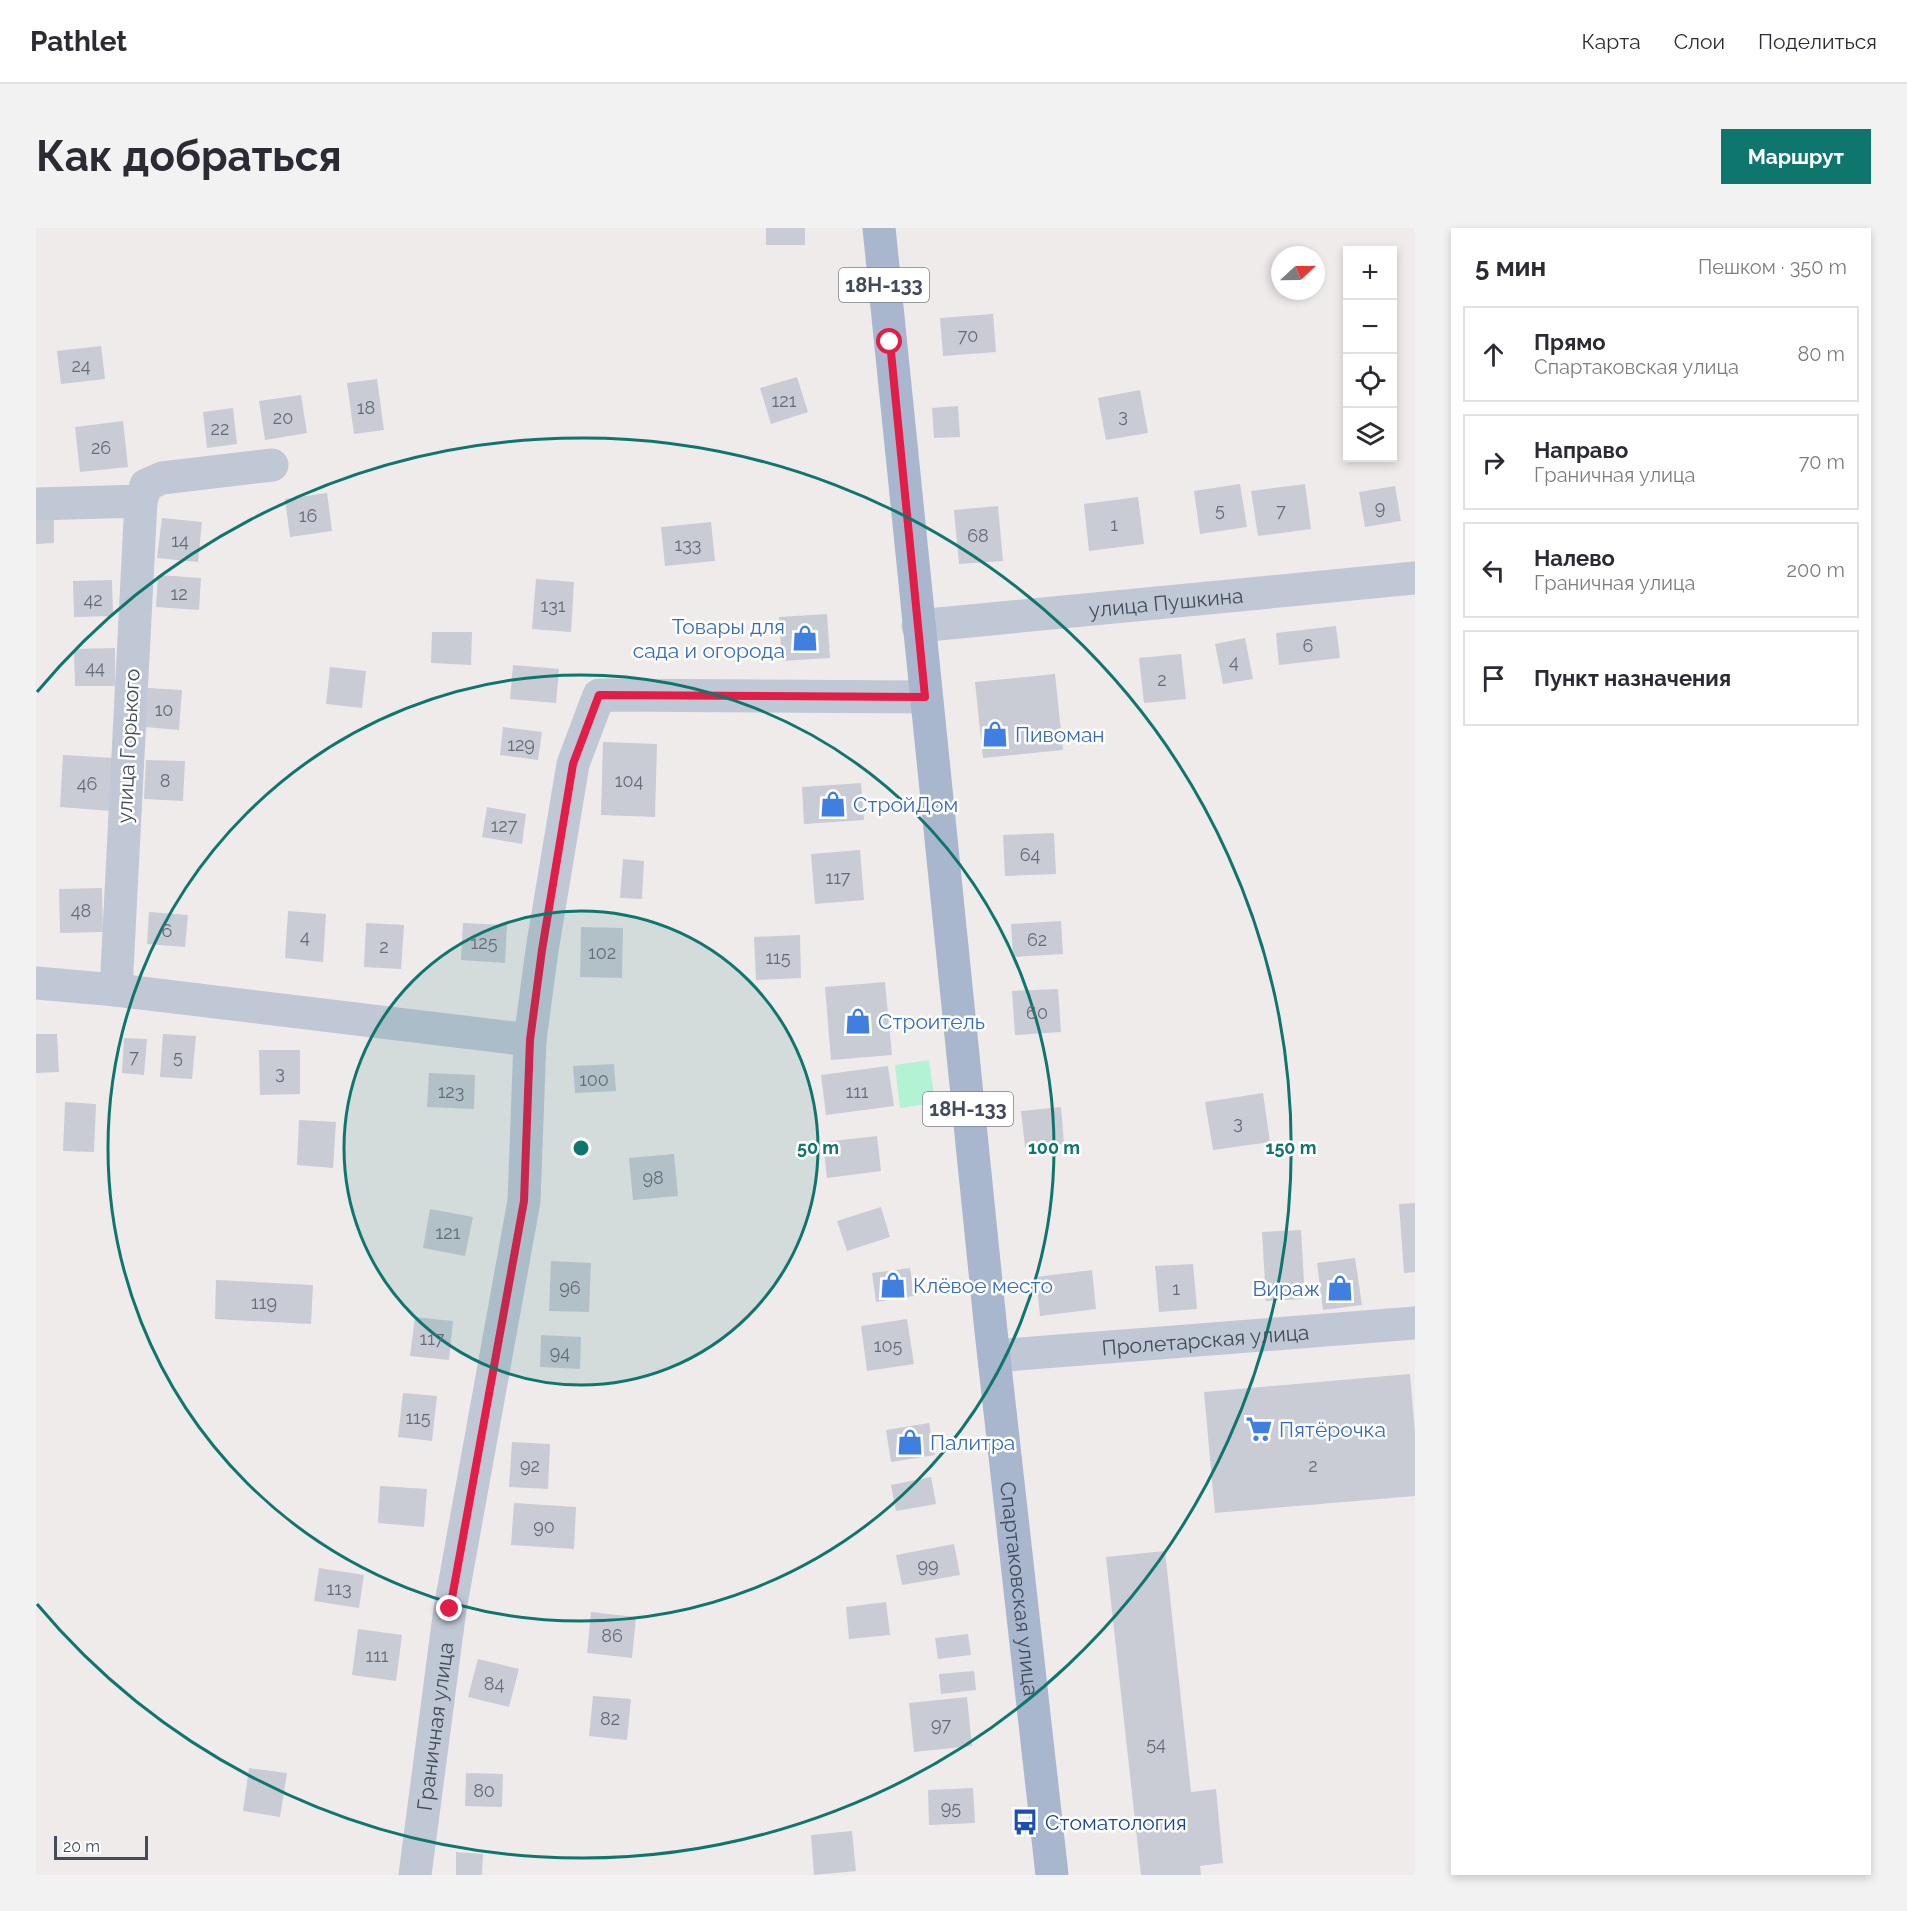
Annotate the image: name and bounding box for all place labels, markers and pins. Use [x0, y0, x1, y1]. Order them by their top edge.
place label: Товары для сада и огорода [633, 614, 785, 663]
shop icon: Товары для сада и огорода [790, 623, 820, 653]
shop icon: Пивоман [980, 719, 1010, 749]
place label: Пивоман [1015, 722, 1105, 747]
shop icon: СтройДом [818, 789, 848, 819]
place label: СтройДом [853, 792, 958, 817]
shop icon: Строитель [843, 1006, 873, 1036]
place label: Строитель [878, 1009, 985, 1034]
centre of rings [571, 1138, 591, 1158]
shop icon: Клёвое место [878, 1270, 908, 1300]
place label: Клёвое место [913, 1273, 1053, 1298]
shop icon: Вираж [1325, 1273, 1355, 1303]
place label: Вираж [1253, 1276, 1320, 1301]
supermarket icon: Пятёрочка [1244, 1414, 1274, 1444]
place label: Пятёрочка [1279, 1417, 1386, 1442]
shop icon: Палитра [895, 1427, 925, 1457]
place label: Палитра [930, 1430, 1015, 1455]
bus stop icon: Стоматология [1010, 1807, 1040, 1837]
place label: Стоматология [1045, 1810, 1187, 1835]

